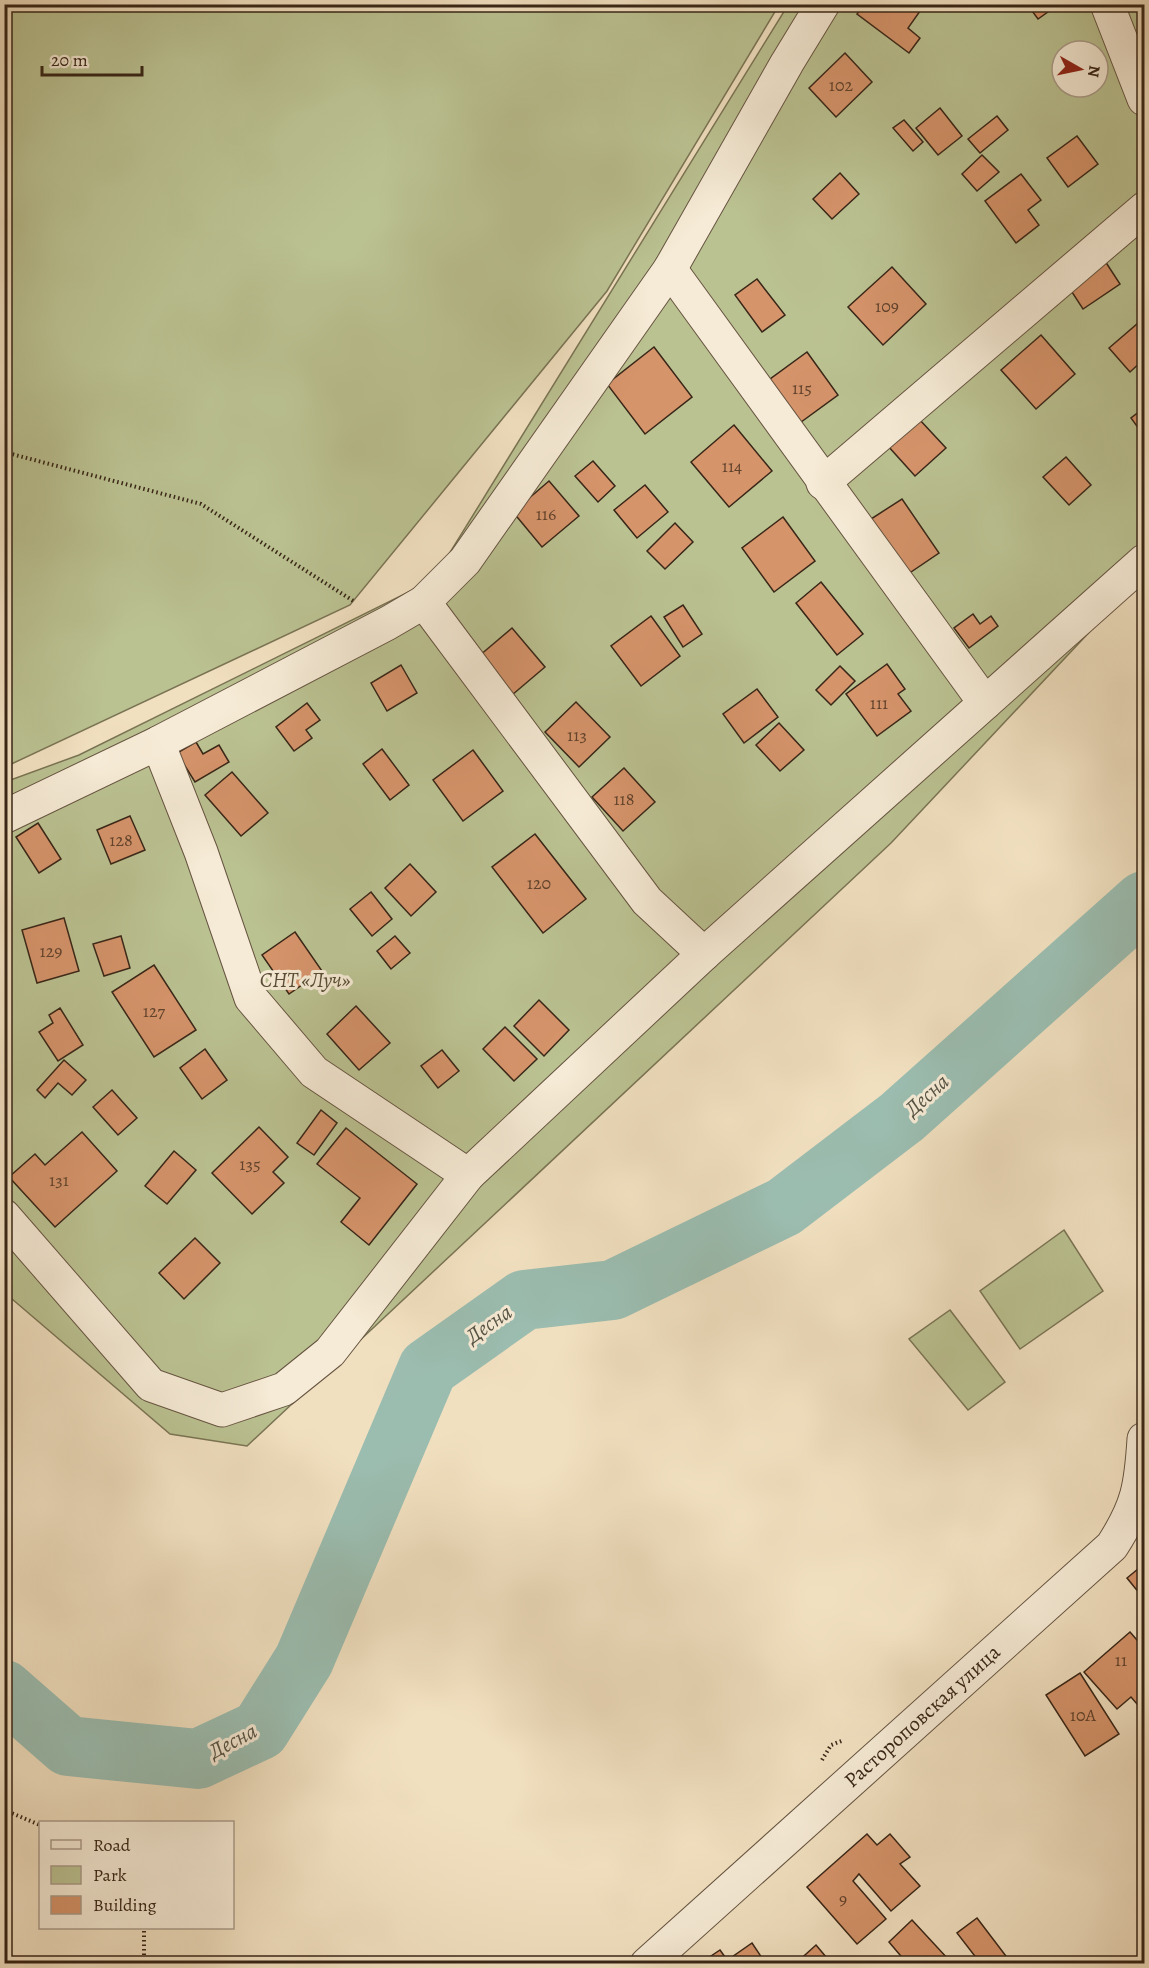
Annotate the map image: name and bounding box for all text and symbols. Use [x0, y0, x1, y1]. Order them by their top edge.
scale bar [42, 39, 142, 77]
north arrow [1050, 39, 1110, 99]
text: 20 m [51, 48, 88, 72]
text: N [1082, 64, 1106, 79]
house number: 102 [829, 73, 854, 97]
house number: 109 [875, 294, 899, 318]
house number: 115 [792, 376, 812, 400]
house number: 114 [722, 454, 742, 478]
house number: 116 [536, 502, 556, 526]
house number: 111 [870, 691, 888, 715]
house number: 113 [567, 723, 587, 747]
house number: 118 [613, 787, 635, 811]
house number: 128 [109, 828, 133, 852]
house number: 120 [527, 871, 551, 895]
house number: 129 [40, 939, 62, 963]
park label: СНТ «Луч» [260, 966, 351, 994]
house number: 127 [143, 999, 166, 1023]
water label: Десна [897, 1067, 956, 1124]
house number: 135 [239, 1152, 261, 1176]
house number: 131 [49, 1168, 69, 1192]
water label: Десна [458, 1297, 518, 1352]
street label: Растороповская улица [838, 1638, 1006, 1794]
house number: 11 [1115, 1648, 1127, 1672]
house number: 10А [1070, 1703, 1097, 1727]
water label: Десна [202, 1716, 262, 1767]
legend [39, 1821, 234, 1929]
text: Road [93, 1833, 131, 1857]
text: Park [93, 1863, 127, 1887]
house number: 9 [839, 1887, 847, 1911]
text: Building [93, 1893, 157, 1917]

